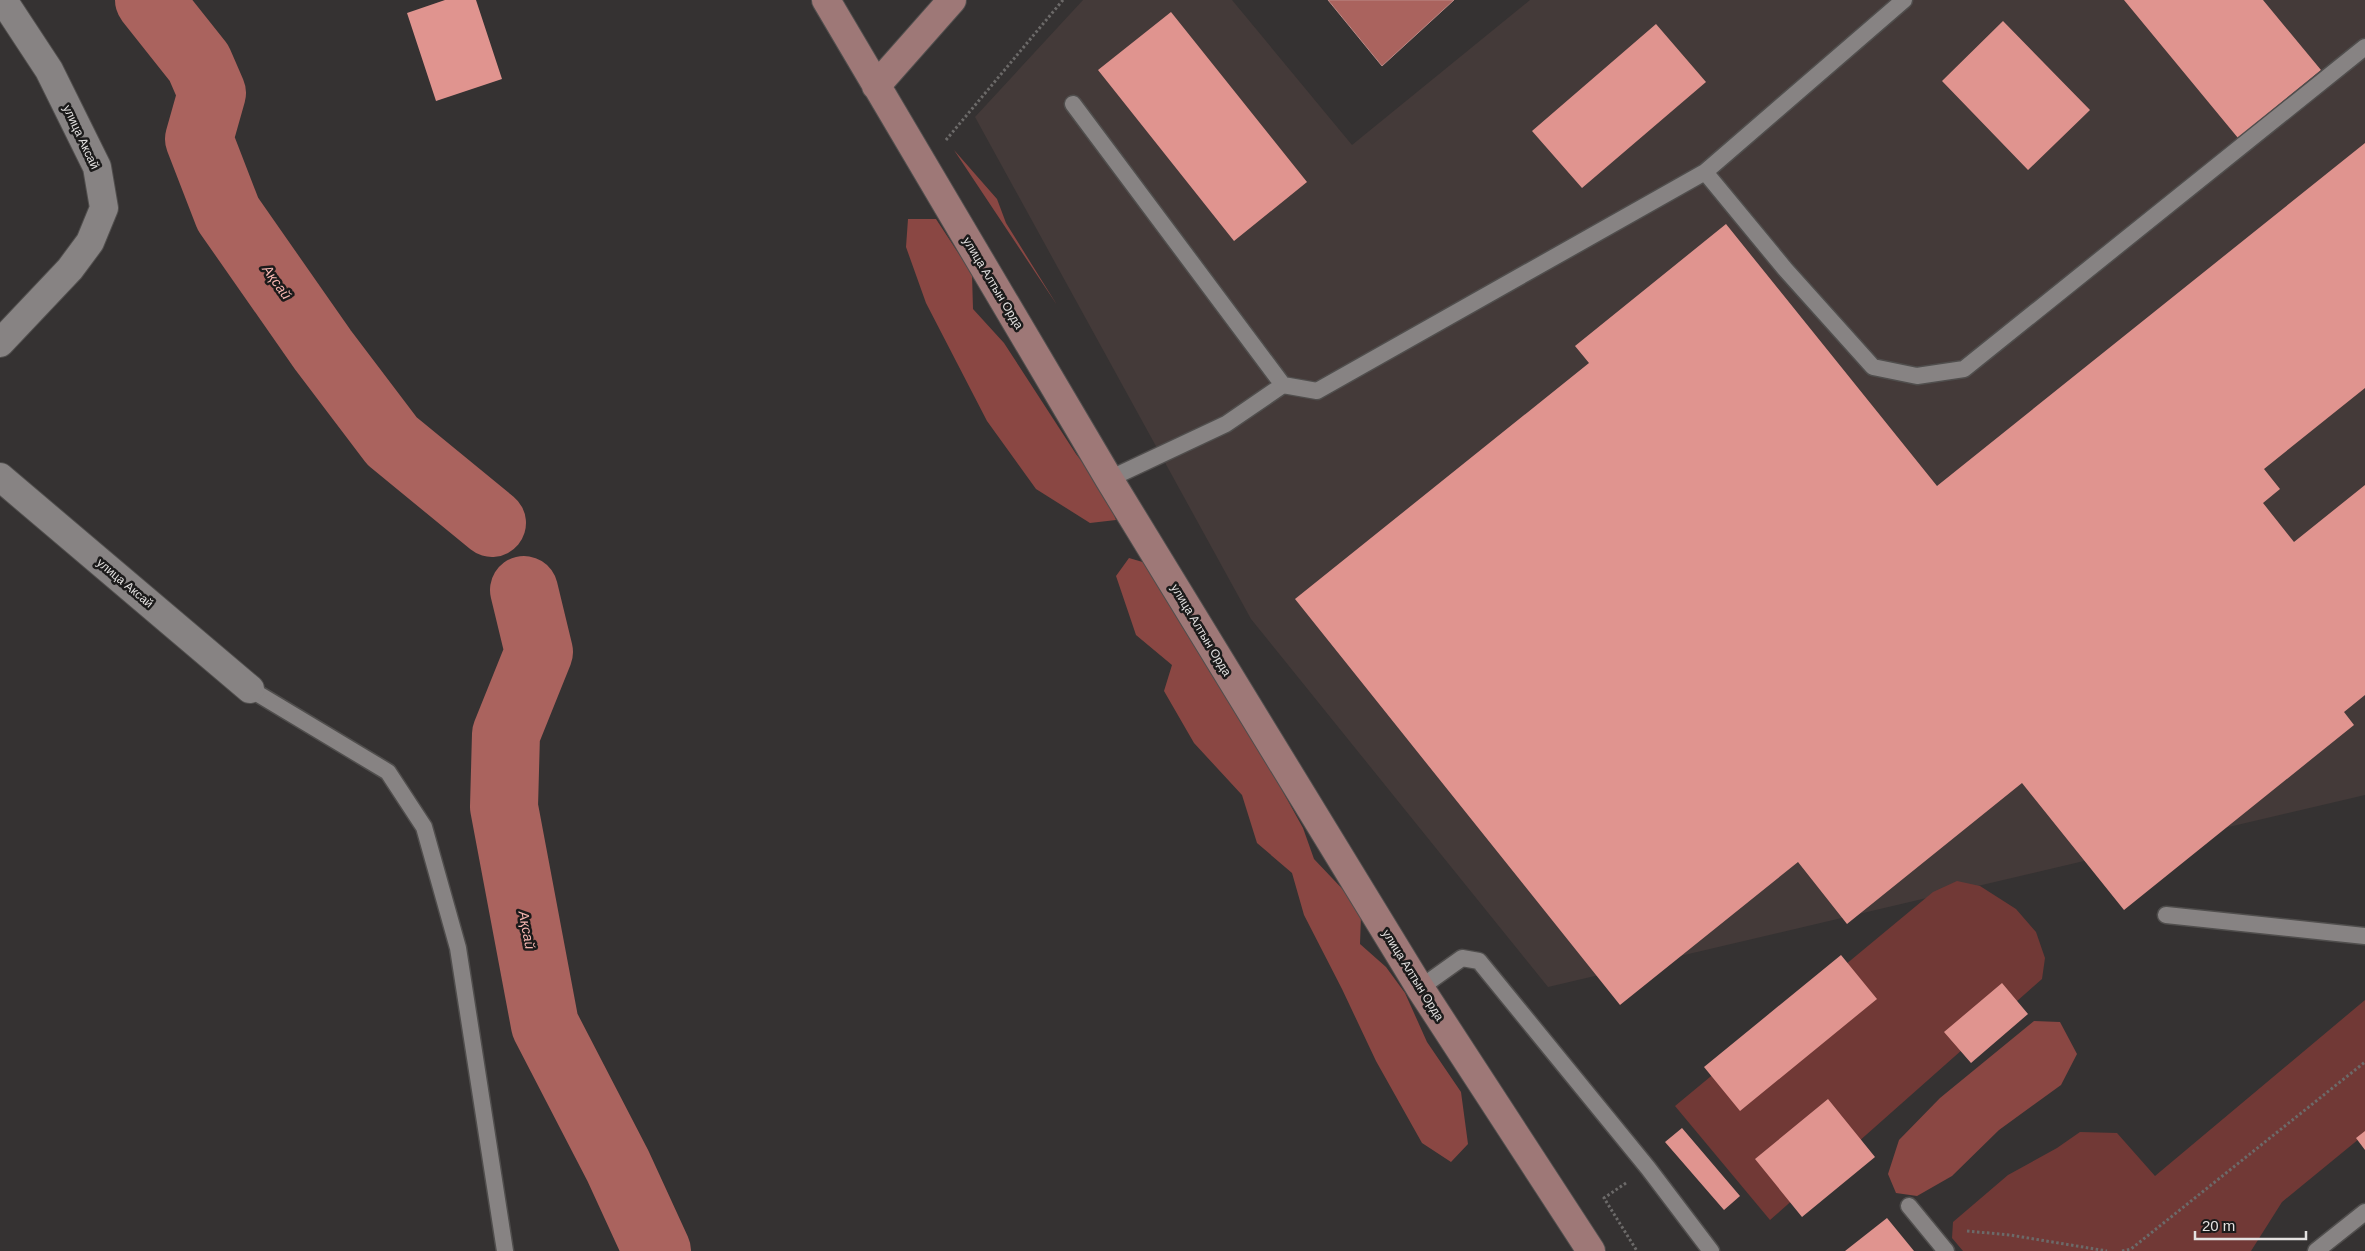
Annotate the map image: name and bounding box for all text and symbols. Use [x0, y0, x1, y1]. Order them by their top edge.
street label: улица Аксай [60, 103, 102, 171]
street label: улица Алтын Орда [960, 234, 1026, 332]
water label: Ақсай [259, 261, 295, 302]
street label: улица Аксай [94, 555, 156, 611]
street label: улица Алтын Орда [1168, 581, 1234, 679]
water label: Ақсай [515, 909, 539, 951]
street label: улица Алтын Орда [1379, 927, 1447, 1023]
scale bar [2195, 1208, 2306, 1240]
text: 20 m [2202, 1217, 2235, 1234]

